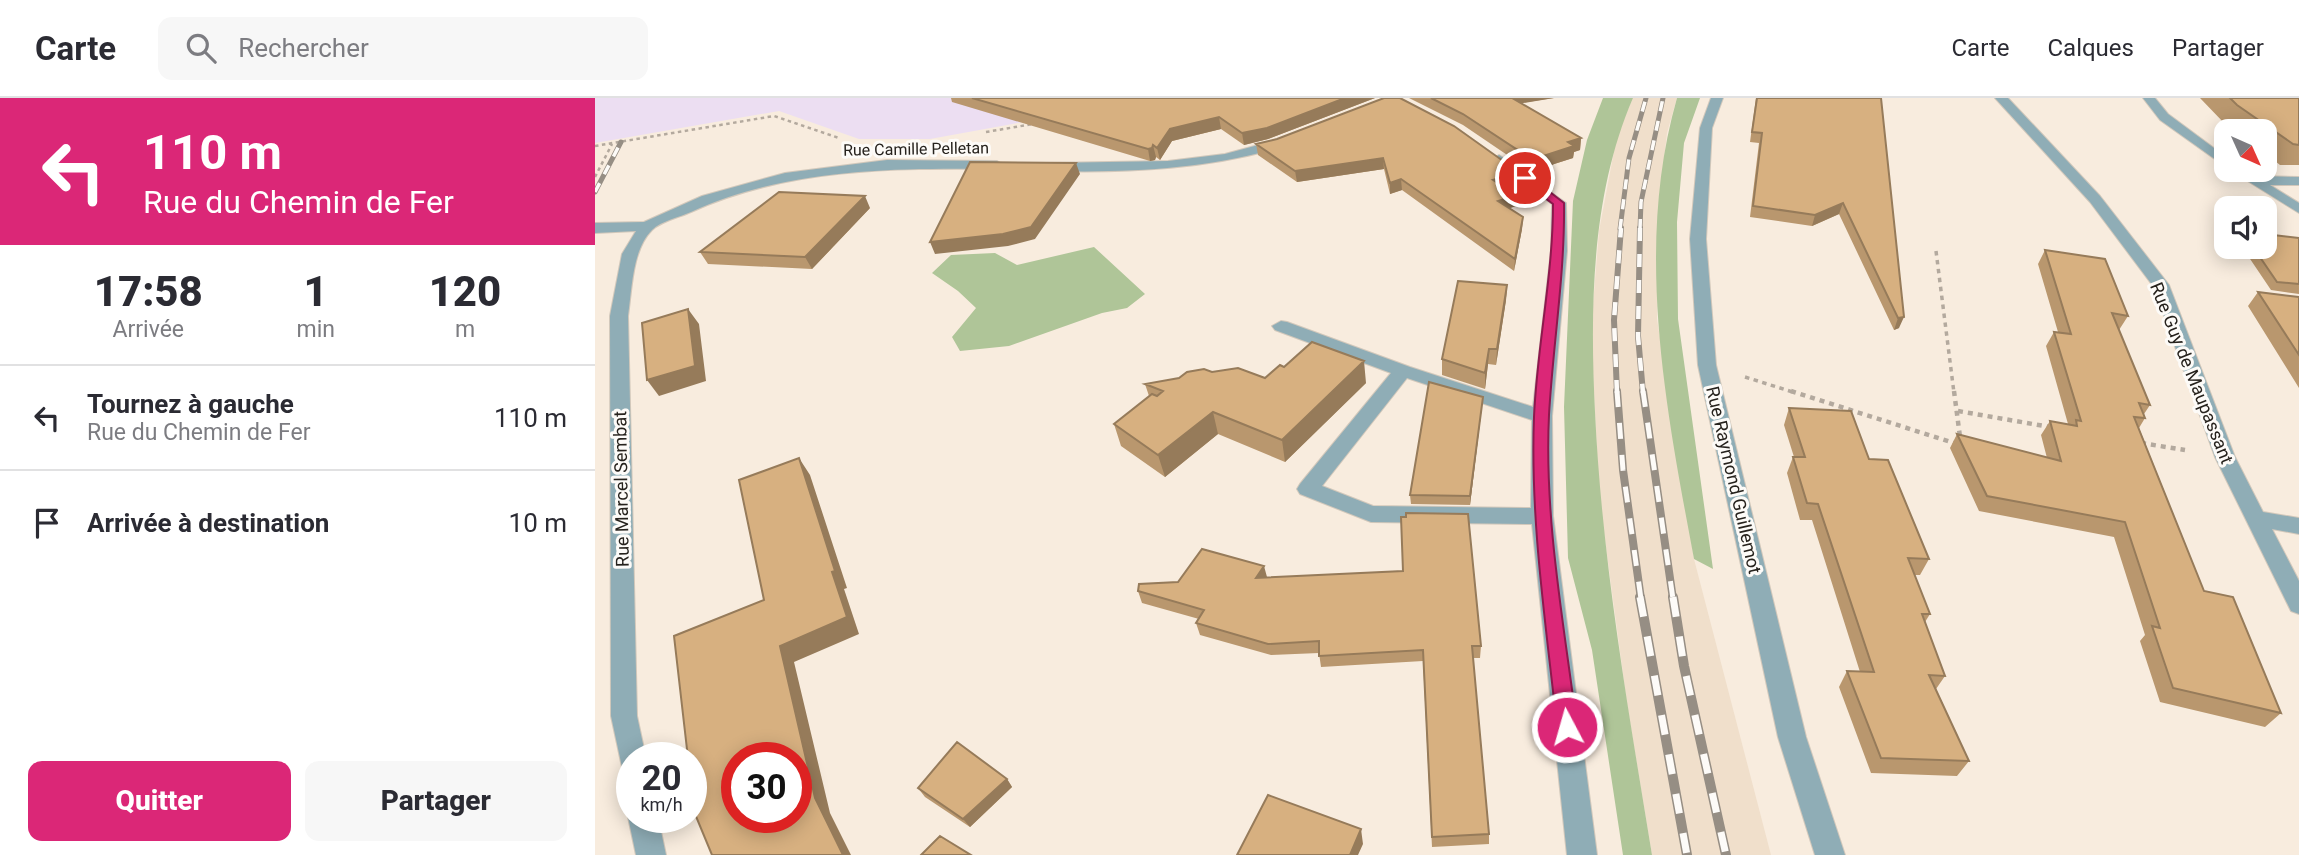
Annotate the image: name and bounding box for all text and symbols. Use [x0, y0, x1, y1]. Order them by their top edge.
search box [158, 17, 648, 80]
text: Carte [35, 29, 116, 68]
icon: search [182, 29, 220, 67]
text: Rechercher [238, 33, 369, 63]
text: Carte [1951, 34, 2009, 62]
text: Calques [2047, 34, 2134, 62]
text: Partager [2172, 34, 2264, 62]
north arrow [2214, 119, 2277, 182]
map controls [2214, 119, 2277, 259]
text: 110 m [143, 124, 282, 181]
icon: left [28, 126, 119, 217]
street label: Rue Camille Pelletan [843, 138, 989, 160]
pin [1495, 148, 1555, 208]
icon: arrive [1506, 159, 1544, 197]
text: Rue du Chemin de Fer [143, 183, 454, 221]
button: sound [2214, 196, 2277, 259]
text: 17:58 [94, 267, 203, 316]
text: 1 [304, 267, 328, 316]
text: 120 [429, 267, 501, 316]
street label: Rue Guy de Maupassant [2146, 279, 2238, 467]
text: Arrivée [112, 316, 184, 343]
text: min [296, 316, 335, 343]
text: m [455, 316, 475, 343]
street label: Rue Raymond Guillemot [1702, 384, 1766, 576]
text: Tournez à gauche [87, 389, 294, 419]
icon: left [28, 399, 66, 437]
text: 110 m [494, 403, 567, 433]
street label: Rue Marcel Sembat [609, 411, 633, 567]
text: Rue du Chemin de Fer [87, 419, 310, 446]
icon: arrive [28, 504, 66, 542]
text: Arrivée à destination [87, 508, 329, 538]
text: 10 m [509, 508, 567, 538]
position arrow [1530, 690, 1604, 764]
speed limit sign: 30 [721, 742, 812, 833]
text: 20 [641, 758, 682, 799]
button: Quitter [28, 761, 291, 841]
button: Partager [305, 761, 567, 841]
text: km/h [640, 794, 683, 815]

